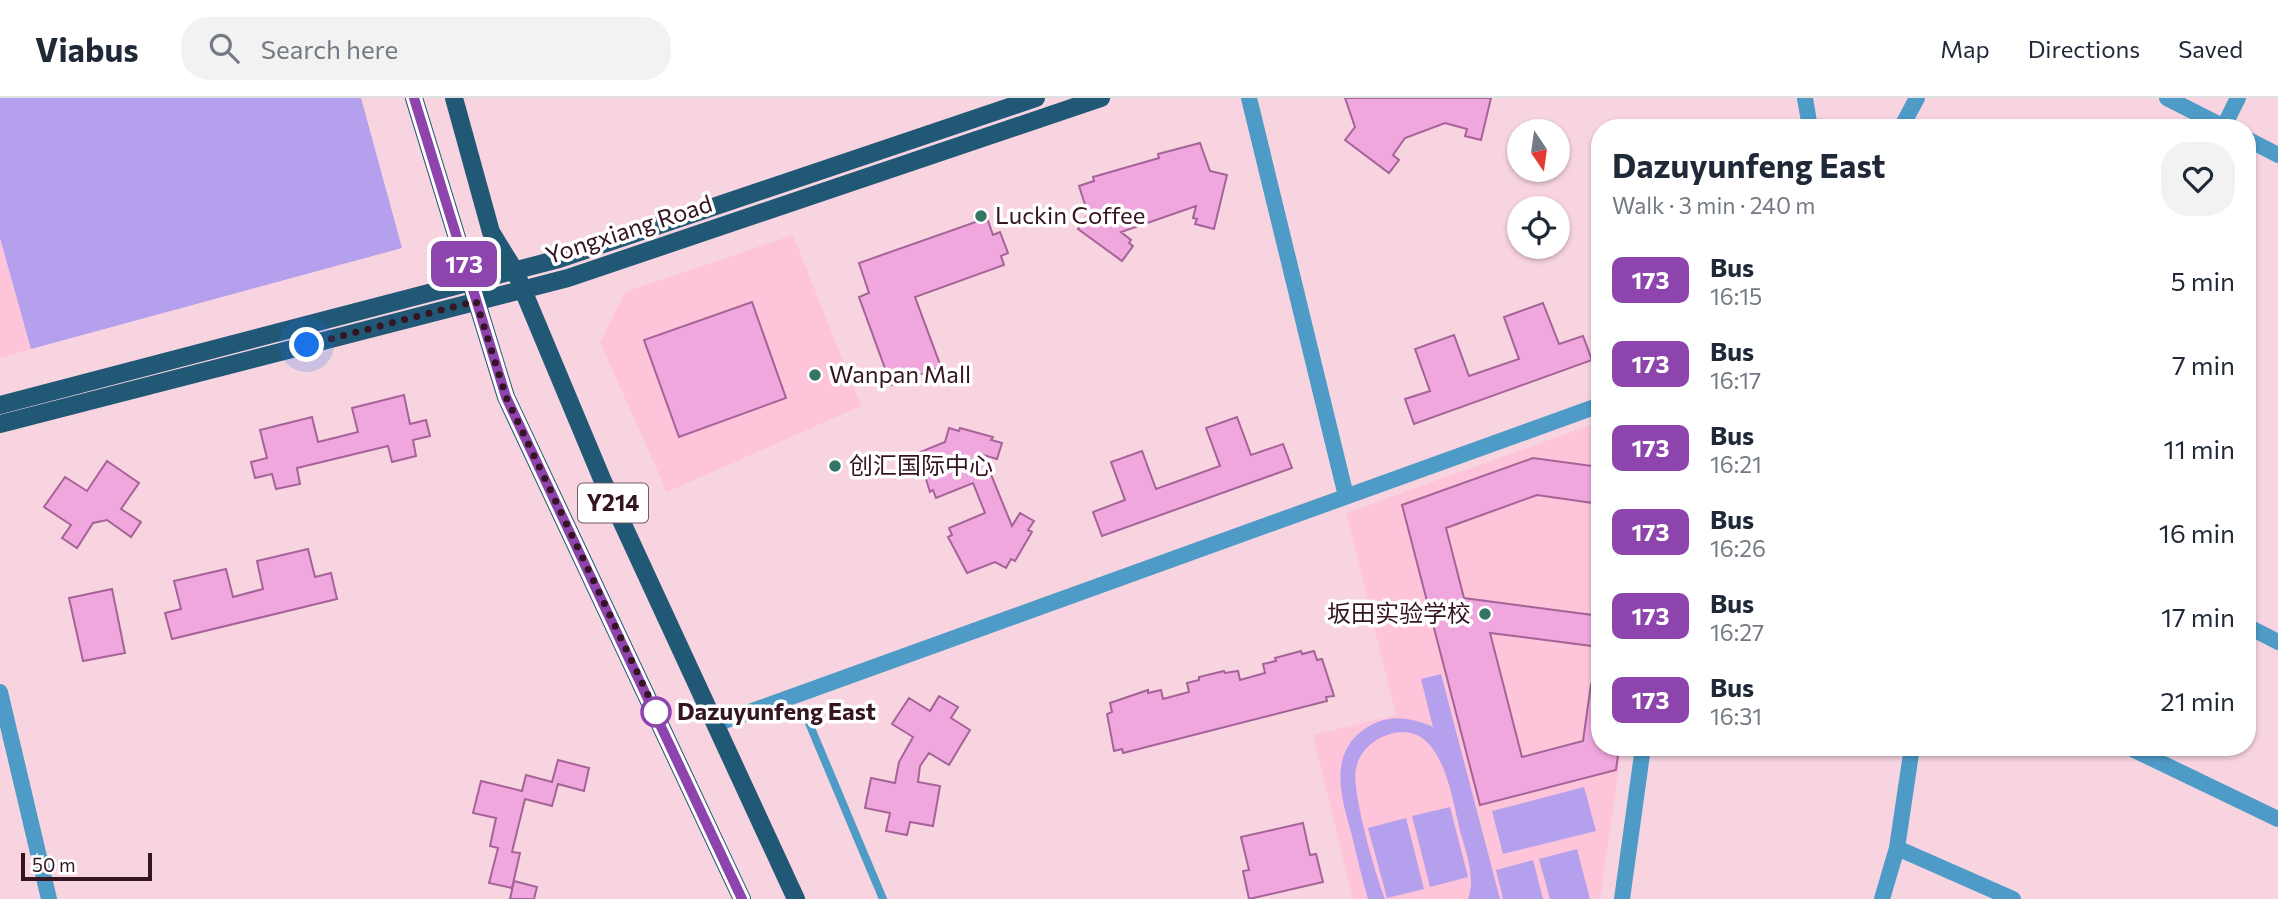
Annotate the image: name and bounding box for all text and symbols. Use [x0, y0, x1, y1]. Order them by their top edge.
search box [181, 17, 671, 80]
text: Viabus [35, 28, 139, 69]
icon: search [205, 29, 243, 67]
text: Search here [261, 33, 398, 64]
text: Map [1940, 34, 1990, 63]
text: Directions [2028, 34, 2140, 63]
text: Saved [2178, 34, 2243, 63]
north arrow [1507, 119, 1570, 182]
map controls [1507, 119, 1570, 259]
button: heart [2161, 142, 2235, 216]
text: Dazuyunfeng East [1612, 144, 1886, 185]
street label: Yongxiang Road [542, 188, 715, 269]
text: Walk · 3 min · 240 m [1612, 191, 1815, 219]
button: locate [1507, 196, 1570, 259]
place label: Luckin Coffee [995, 200, 1145, 229]
marker: Luckin Coffee [973, 208, 989, 224]
line badge: 173 [424, 241, 504, 287]
text: 173 [445, 249, 483, 278]
text: Bus [1710, 251, 1754, 282]
text: 173 [1631, 265, 1670, 294]
text: 5 min [2171, 265, 2235, 296]
text: 16:15 [1710, 282, 1762, 310]
your location [289, 327, 324, 362]
text: Bus [1710, 335, 1754, 366]
text: 173 [1631, 349, 1670, 378]
text: 7 min [2172, 349, 2235, 380]
place label: Wanpan Mall [829, 359, 971, 388]
text: 16:17 [1710, 366, 1761, 394]
marker: Wanpan Mall [807, 367, 823, 383]
text: Bus [1710, 419, 1754, 450]
text: 173 [1631, 433, 1670, 462]
text: 11 min [2164, 433, 2235, 464]
place label: 创汇国际中心 [849, 450, 993, 479]
text: 16:21 [1710, 450, 1762, 478]
marker: 创汇国际中心 [827, 458, 843, 474]
road number: Y214 [578, 484, 648, 522]
text: Bus [1710, 503, 1754, 534]
text: 173 [1631, 517, 1670, 546]
text: 16 min [2159, 517, 2235, 548]
text: 16:26 [1710, 534, 1766, 562]
text: Bus [1710, 587, 1754, 618]
place label: 坂田实验学校 [1327, 598, 1471, 627]
text: 173 [1631, 601, 1670, 630]
text: 17 min [2161, 601, 2235, 632]
marker: 坂田实验学校 [1477, 606, 1493, 622]
text: 16:27 [1710, 618, 1764, 646]
text: Bus [1710, 671, 1754, 702]
text: 173 [1631, 685, 1670, 714]
text: 21 min [2160, 685, 2235, 716]
place label: Dazuyunfeng East [677, 696, 876, 725]
marker: Dazuyunfeng East [641, 697, 671, 727]
text: 16:31 [1710, 702, 1762, 730]
scale bar [21, 850, 152, 882]
text: 50 m [32, 853, 76, 876]

